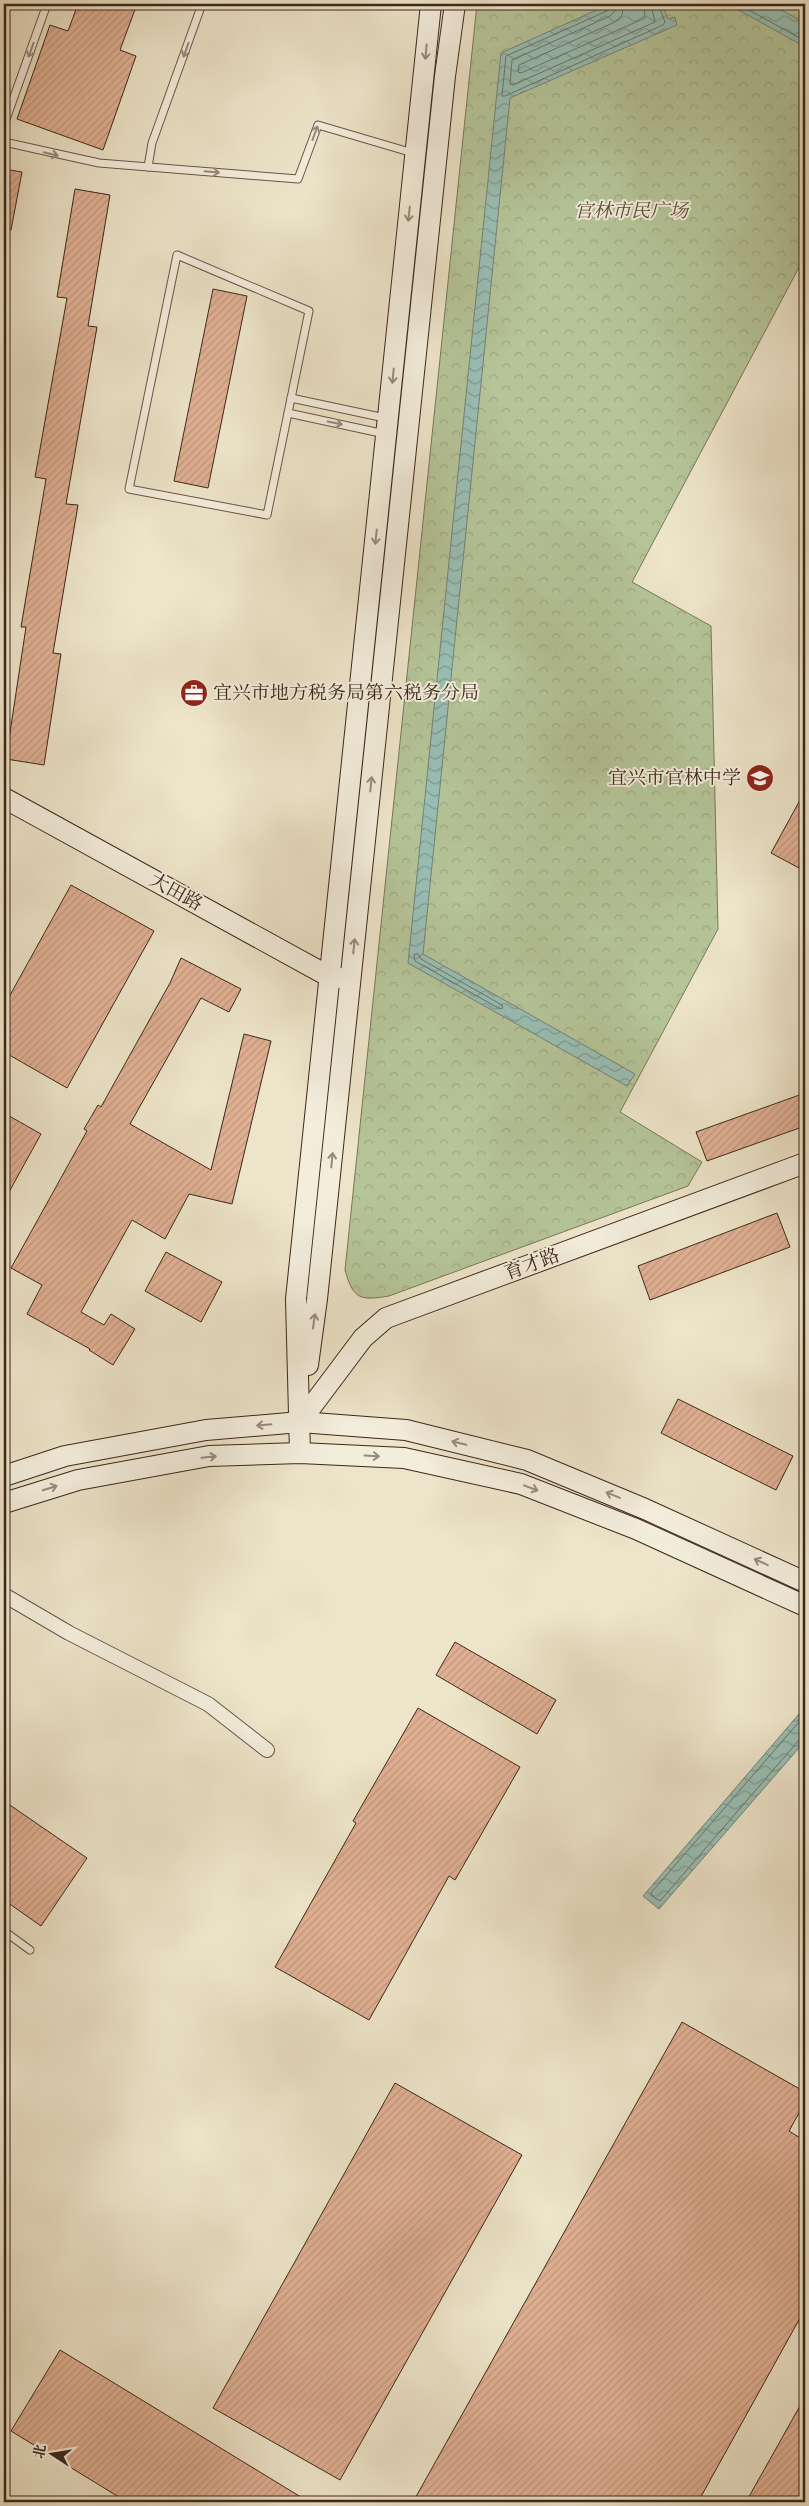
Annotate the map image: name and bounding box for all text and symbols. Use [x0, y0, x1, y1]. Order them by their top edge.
one-way arrow [26, 41, 35, 57]
one-way arrow [181, 41, 190, 57]
one-way arrow [421, 44, 431, 60]
one-way arrow [311, 126, 320, 141]
one-way arrow [42, 150, 58, 159]
one-way arrow [204, 167, 220, 177]
park label: 官林市民广场 [574, 199, 690, 223]
one-way arrow [404, 206, 414, 222]
one-way arrow [388, 367, 397, 383]
one-way arrow [327, 419, 343, 428]
one-way arrow [371, 529, 381, 545]
office icon: 宜兴市地方税务局第六税务分局 [179, 678, 209, 708]
place label: 宜兴市地方税务局第六税务分局 [213, 681, 479, 705]
school or university icon: 宜兴市官林中学 [745, 763, 775, 793]
place label: 宜兴市官林中学 [608, 766, 741, 790]
one-way arrow [366, 777, 376, 793]
street label: 大田路 [145, 868, 207, 916]
one-way arrow [349, 938, 359, 954]
one-way arrow [327, 1152, 336, 1168]
street label: 育才路 [501, 1243, 563, 1285]
one-way arrow [309, 1314, 319, 1330]
one-way arrow [256, 1420, 272, 1429]
one-way arrow [452, 1438, 468, 1447]
one-way arrow [201, 1452, 217, 1462]
one-way arrow [363, 1452, 379, 1461]
one-way arrow [42, 1483, 58, 1493]
one-way arrow [522, 1484, 538, 1493]
one-way arrow [605, 1490, 620, 1499]
one-way arrow [754, 1556, 769, 1566]
north arrow [28, 2428, 78, 2478]
text: 北 [30, 2443, 50, 2460]

